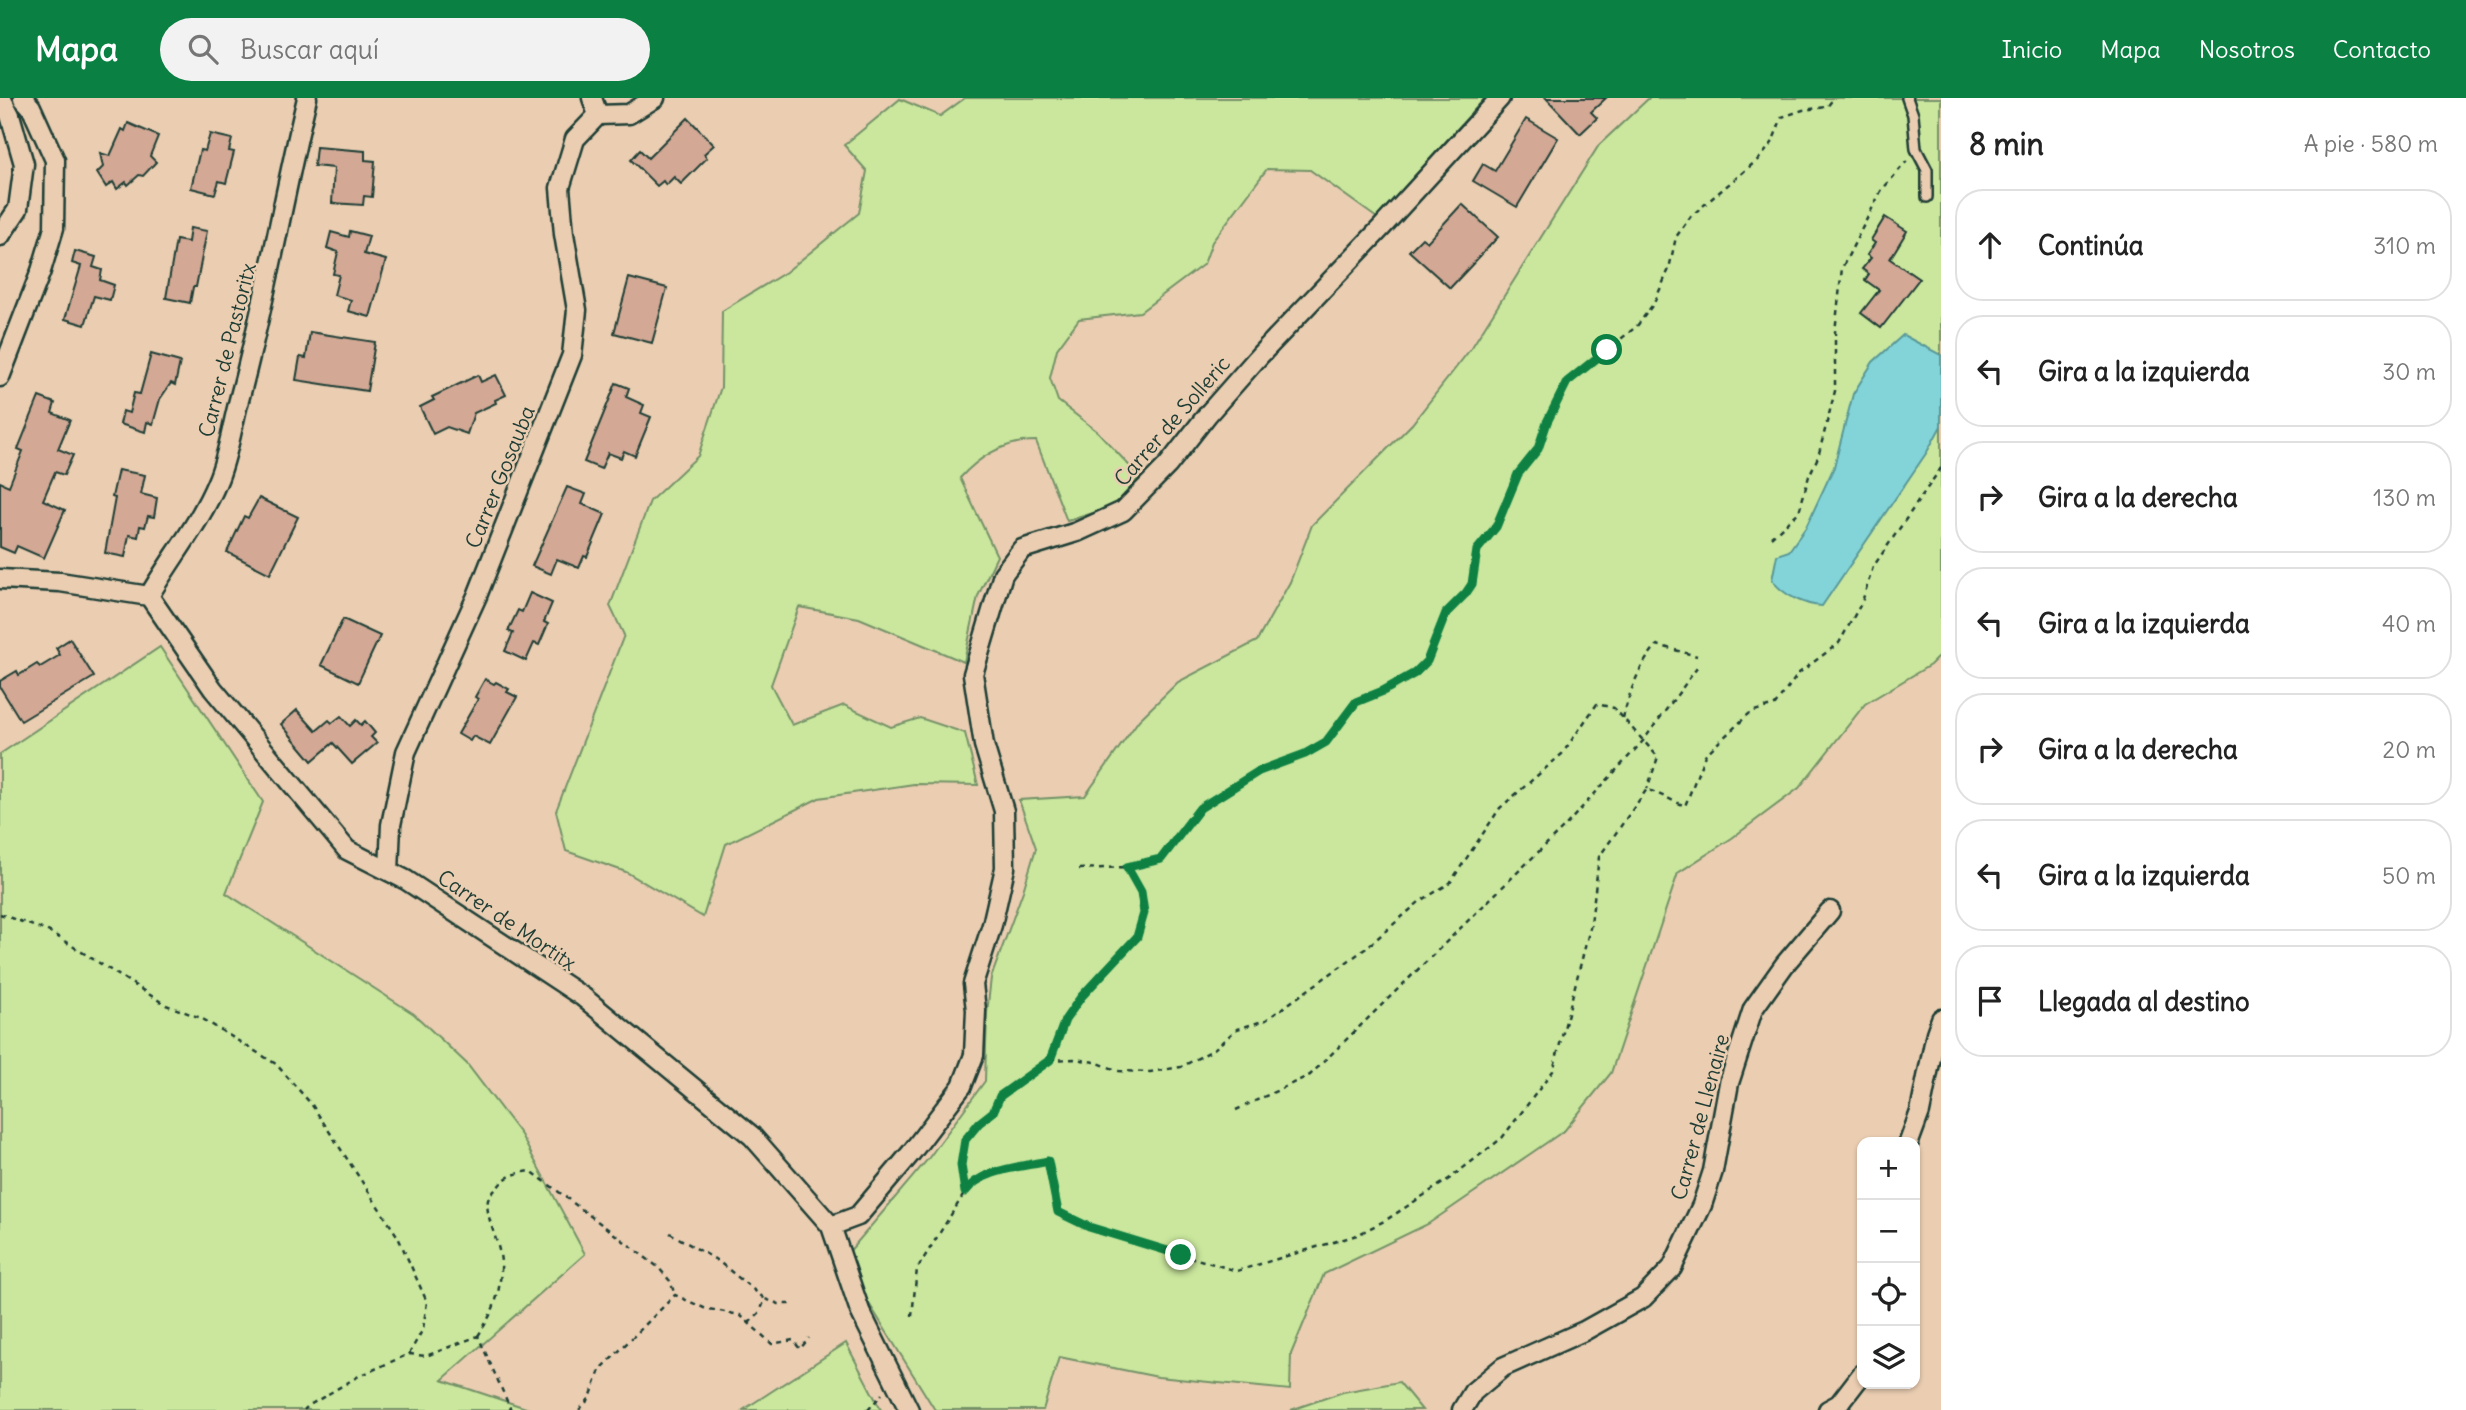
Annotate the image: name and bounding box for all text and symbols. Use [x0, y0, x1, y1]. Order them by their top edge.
search box [160, 18, 650, 81]
text: Mapa [35, 28, 118, 70]
icon: search [184, 30, 222, 68]
text: Buscar aquí [240, 33, 379, 66]
text: Inicio [2002, 34, 2062, 64]
text: Mapa [2100, 34, 2161, 64]
text: Nosotros [2199, 34, 2295, 64]
text: Contacto [2333, 34, 2431, 64]
text: 8 min [1969, 125, 2044, 163]
text: A pie · 580 m [2304, 129, 2438, 158]
icon: ahead [1971, 226, 2009, 264]
text: Continúa [2038, 229, 2144, 262]
text: 310 m [2373, 231, 2436, 260]
street label: Carrer de Pastoritx [192, 260, 262, 440]
route start [1591, 334, 1622, 365]
street label: Carrer de Solleric [1108, 350, 1236, 492]
icon: left [1971, 352, 2009, 390]
text: Gira a la izquierda [2038, 355, 2250, 388]
text: 30 m [2382, 357, 2436, 386]
street label: Carrer Gosauba [459, 402, 541, 552]
icon: right [1971, 478, 2009, 516]
text: Gira a la derecha [2038, 481, 2238, 514]
text: 130 m [2373, 483, 2436, 512]
icon: left [1971, 604, 2009, 642]
text: Gira a la izquierda [2038, 607, 2250, 640]
text: 40 m [2382, 609, 2436, 638]
icon: right [1971, 730, 2009, 768]
text: Gira a la derecha [2038, 733, 2238, 766]
text: 20 m [2383, 735, 2436, 764]
icon: left [1971, 856, 2009, 894]
text: Gira a la izquierda [2038, 859, 2250, 892]
text: 50 m [2382, 861, 2436, 890]
street label: Carrer de Mortitx [432, 864, 582, 976]
icon: arrive [1971, 982, 2009, 1020]
text: Llegada al destino [2038, 985, 2250, 1018]
street label: Carrer de Llenaire [1665, 1031, 1735, 1203]
map controls [1857, 1137, 1920, 1389]
button: + [1857, 1137, 1920, 1200]
button: − [1857, 1200, 1920, 1263]
route end [1165, 1239, 1196, 1270]
button: locate [1857, 1263, 1920, 1326]
button: layers [1857, 1326, 1920, 1389]

